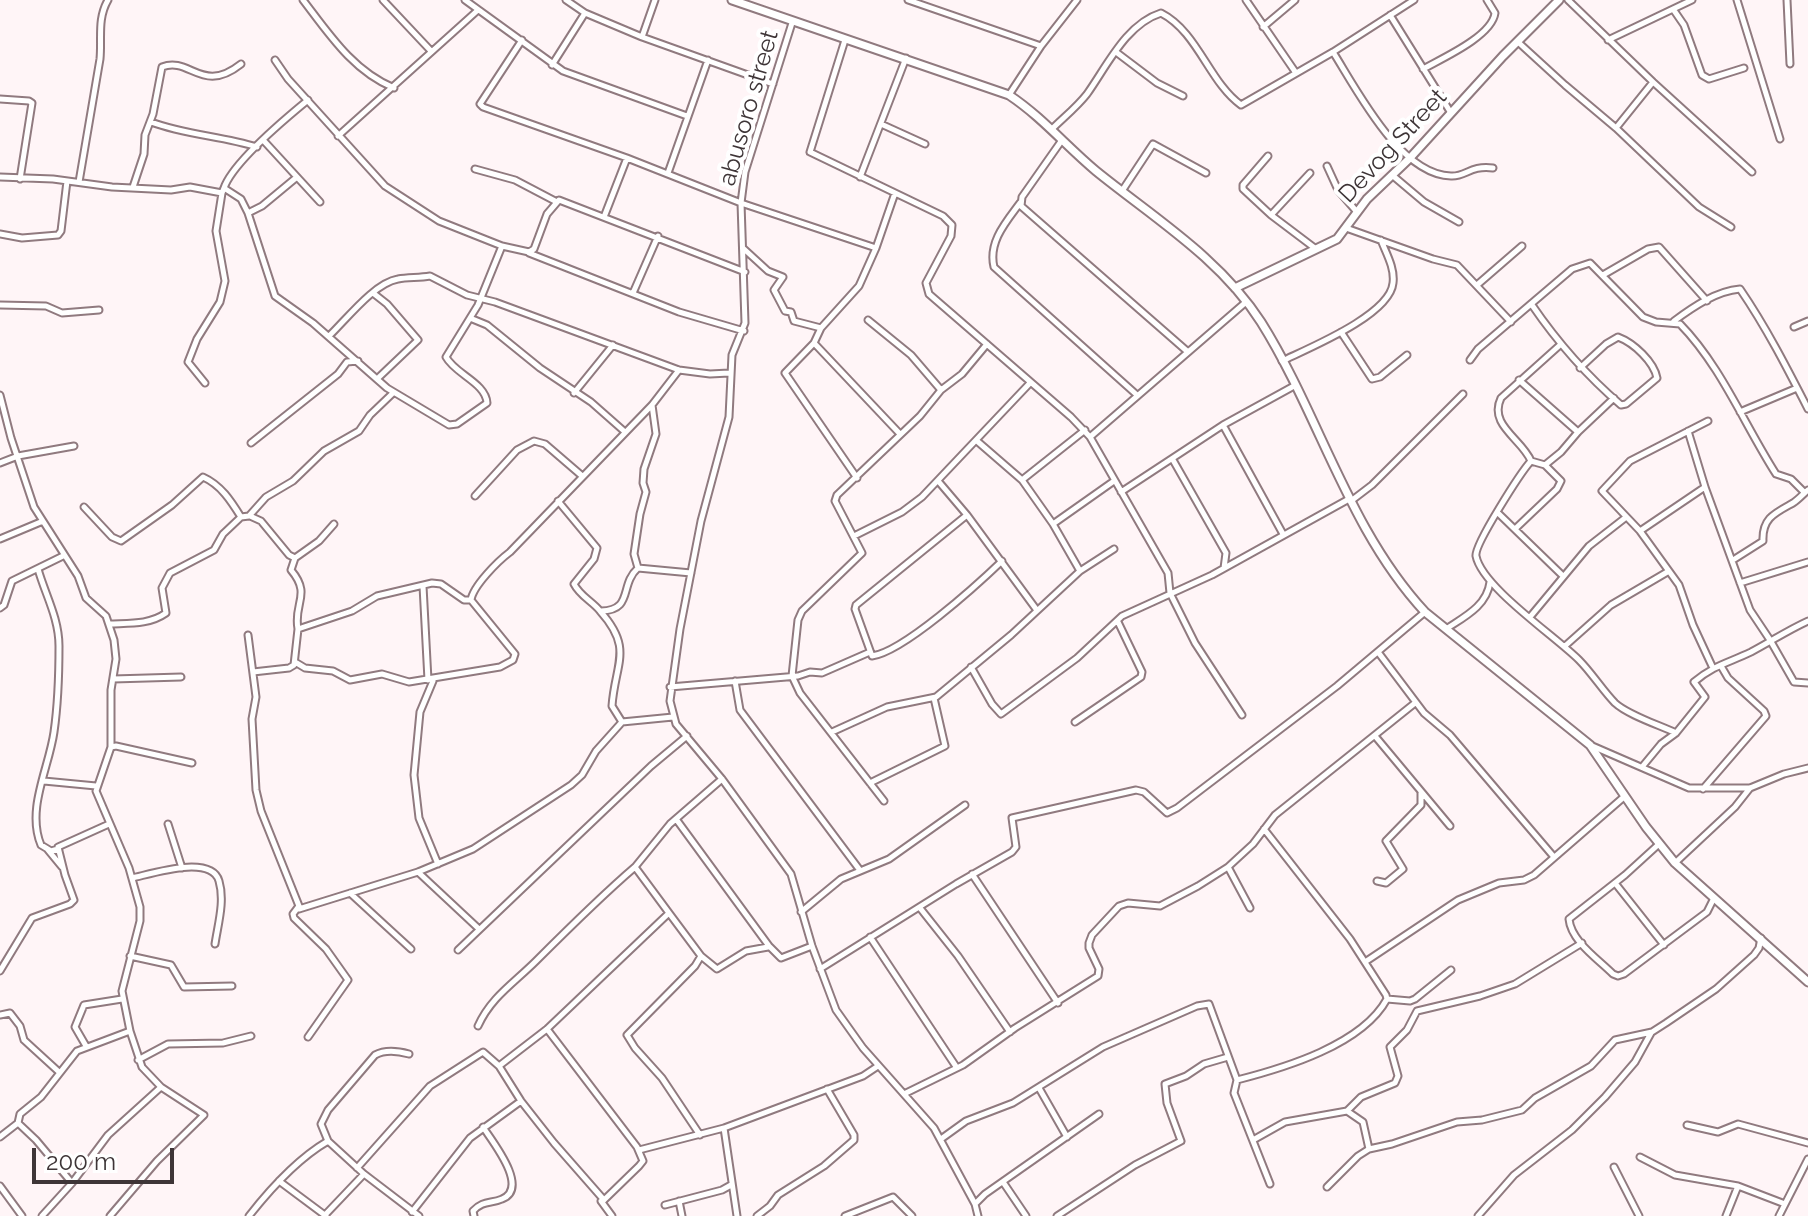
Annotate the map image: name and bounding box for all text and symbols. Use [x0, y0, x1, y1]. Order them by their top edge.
street label: abusoro street [713, 27, 785, 189]
street label: Devog Street [1333, 83, 1453, 209]
scale bar [36, 1132, 178, 1182]
text: 200 m [46, 1147, 116, 1176]

